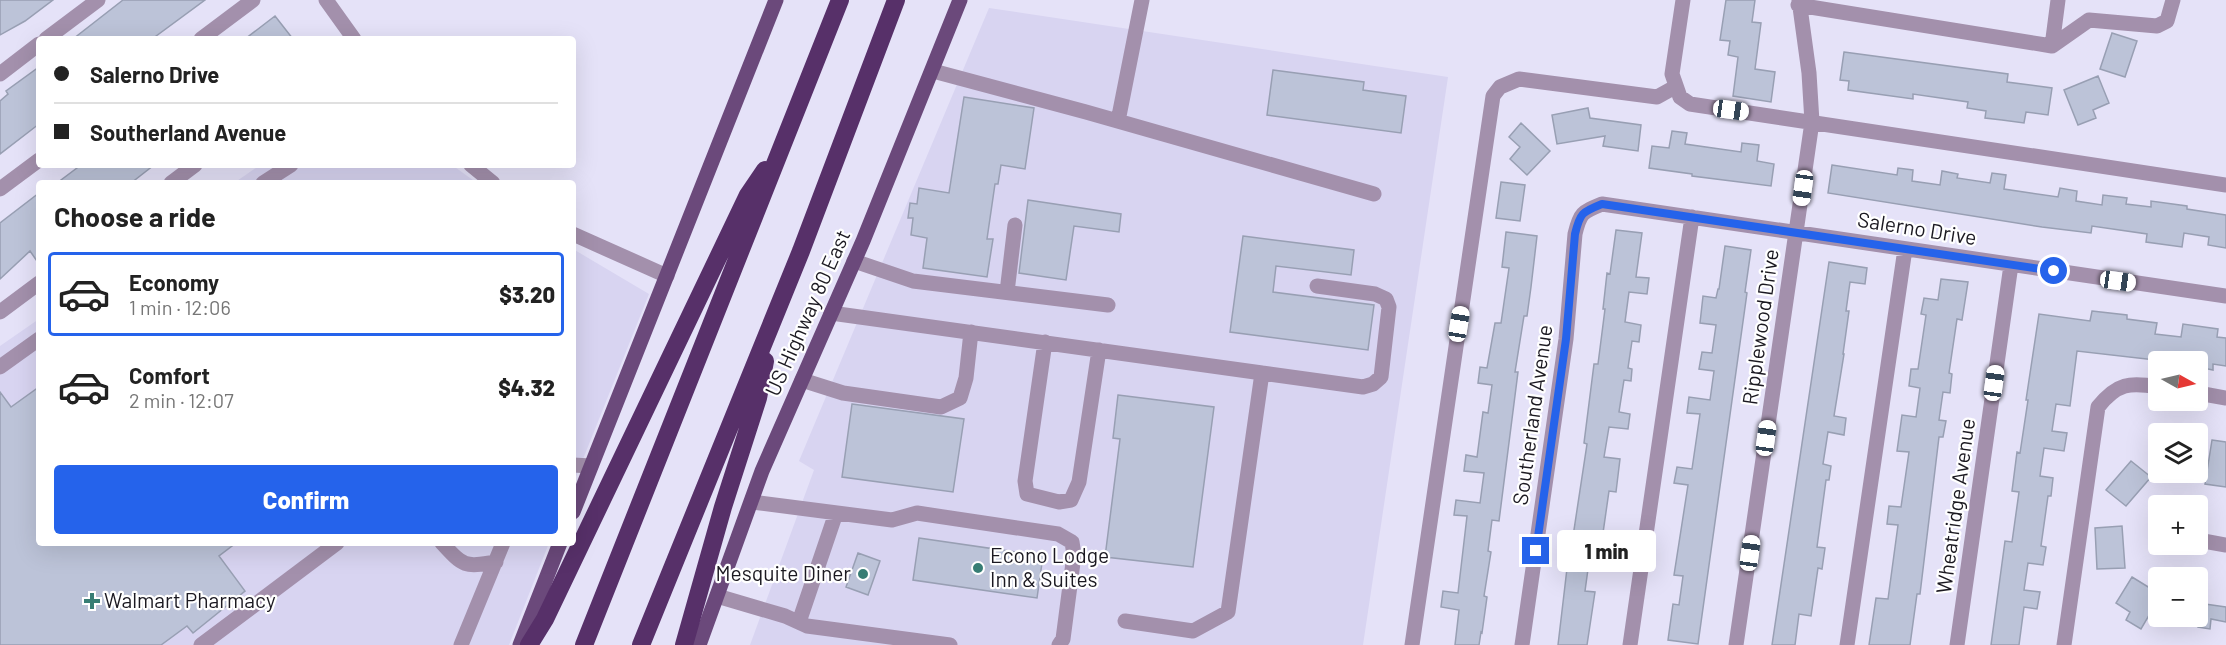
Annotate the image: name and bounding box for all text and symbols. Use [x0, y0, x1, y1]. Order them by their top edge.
text: Salerno Drive [90, 61, 219, 87]
car [1712, 99, 1750, 121]
text: Southerland Avenue [90, 119, 286, 145]
car [1792, 169, 1814, 207]
text: Choose a ride [54, 200, 216, 232]
street label: Salerno Drive [1856, 206, 1979, 249]
street label: US Highway 80 East [759, 226, 854, 399]
street label: Ripplewood Drive [1736, 247, 1783, 406]
route start [2040, 257, 2067, 284]
icon: car [57, 267, 111, 321]
text: Economy [129, 269, 219, 295]
car [2099, 270, 2137, 292]
text: $3.20 [499, 281, 555, 307]
text: 1 min · 12:06 [129, 295, 231, 319]
car [1447, 305, 1471, 343]
street label: Southerland Avenue [1506, 323, 1557, 507]
north arrow [2148, 351, 2208, 411]
map controls [2148, 351, 2208, 627]
icon: car [57, 360, 111, 414]
text: Comfort [129, 362, 210, 388]
car [1983, 364, 2005, 402]
text: $4.32 [498, 374, 555, 400]
text: 2 min · 12:07 [129, 388, 234, 412]
street label: Wheatridge Avenue [1930, 416, 1979, 595]
car [1755, 419, 1777, 457]
button: layers [2148, 423, 2208, 483]
button: Confirm [54, 465, 558, 534]
button: + [2148, 495, 2208, 555]
callout: 1 min [1557, 530, 1656, 572]
car [1739, 534, 1761, 572]
route end [1522, 537, 1549, 564]
text: 1 min [1585, 539, 1628, 563]
place label: Econo Lodge Inn & Suites [990, 542, 1109, 591]
place label: Mesquite Diner [716, 560, 851, 585]
marker: Econo Lodge Inn & Suites [971, 561, 985, 575]
marker: Mesquite Diner [856, 567, 870, 581]
button: − [2148, 567, 2208, 627]
place label: Walmart Pharmacy [104, 587, 276, 612]
marker: Walmart Pharmacy [85, 594, 99, 608]

